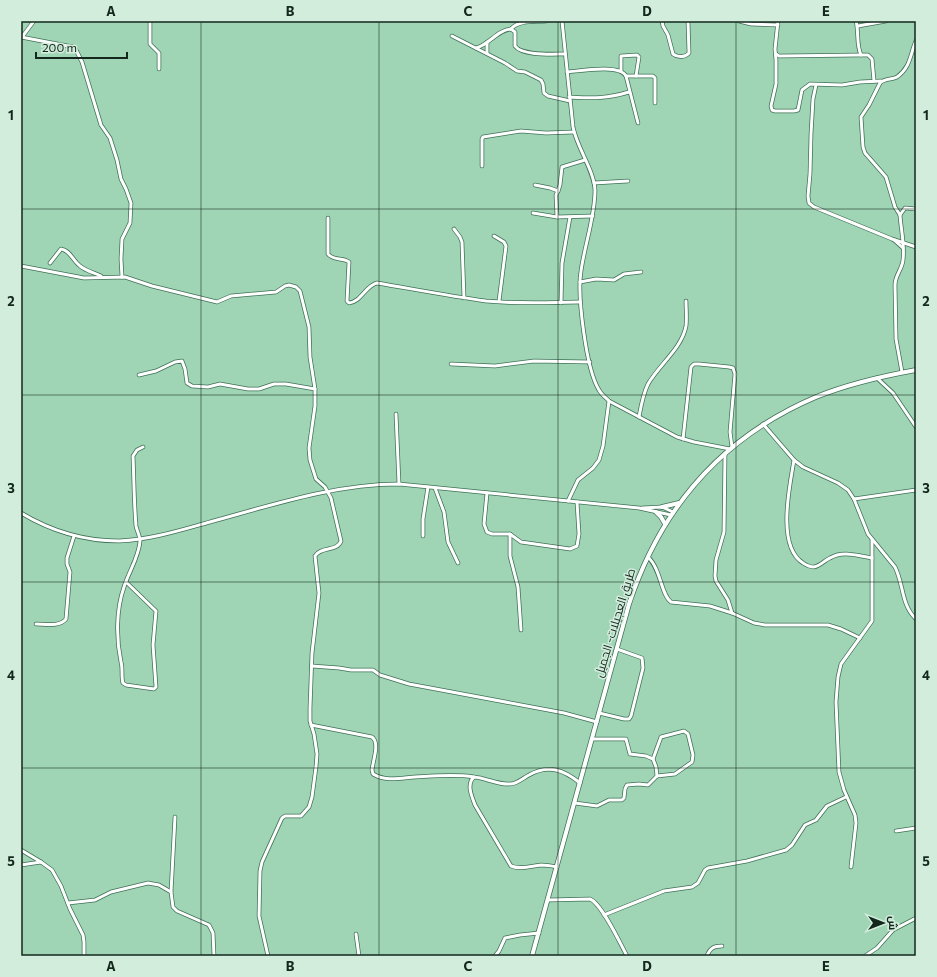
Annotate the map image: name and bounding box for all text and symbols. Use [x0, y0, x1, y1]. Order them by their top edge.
text: A [106, 3, 116, 19]
text: B [286, 3, 295, 19]
text: C [464, 3, 473, 19]
text: D [642, 3, 652, 19]
text: E [822, 3, 830, 19]
scale bar [36, 34, 127, 60]
text: 200 m [42, 40, 77, 54]
text: 1 [8, 107, 14, 123]
text: 1 [923, 107, 929, 123]
text: 2 [7, 293, 15, 309]
text: 2 [922, 293, 930, 309]
text: 3 [7, 480, 15, 496]
text: 3 [922, 480, 930, 496]
street label: طريق العجيلات- الجميل [591, 566, 638, 679]
text: 4 [7, 667, 15, 683]
text: 4 [922, 667, 930, 683]
text: 5 [7, 853, 15, 869]
text: 5 [922, 853, 930, 869]
north arrow [863, 903, 903, 943]
text: ش [886, 916, 900, 930]
text: A [106, 958, 116, 974]
text: B [286, 958, 295, 974]
text: C [464, 958, 473, 974]
text: D [642, 958, 652, 974]
text: E [822, 958, 830, 974]

